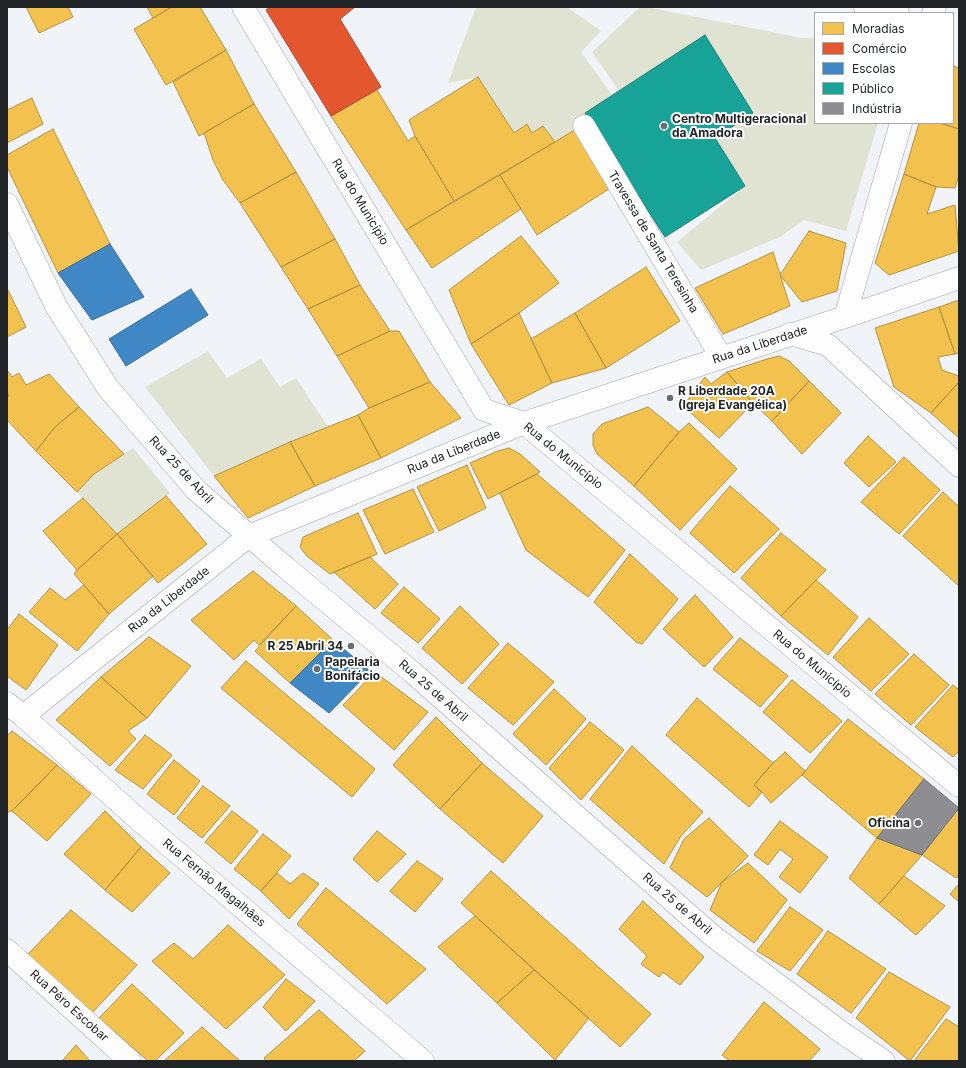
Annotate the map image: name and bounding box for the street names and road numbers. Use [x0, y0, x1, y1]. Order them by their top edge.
street label: Rua do Município [329, 156, 391, 248]
street label: Travessa de Santa Teresinha [605, 168, 701, 316]
street label: Rua da Liberdade [711, 323, 809, 367]
street label: Rua do Município [520, 420, 606, 492]
street label: Rua da Liberdade [405, 427, 503, 477]
street label: Rua 25 de Abril [146, 433, 216, 507]
street label: Rua da Liberdade [125, 564, 213, 636]
street label: Rua do Município [770, 627, 854, 701]
street label: Rua 25 de Abril [396, 657, 470, 725]
street label: Rua Fernão Magalhães [160, 836, 268, 930]
street label: Rua 25 de Abril [640, 870, 714, 938]
street label: Rua Pêro Escobar [27, 967, 111, 1045]

